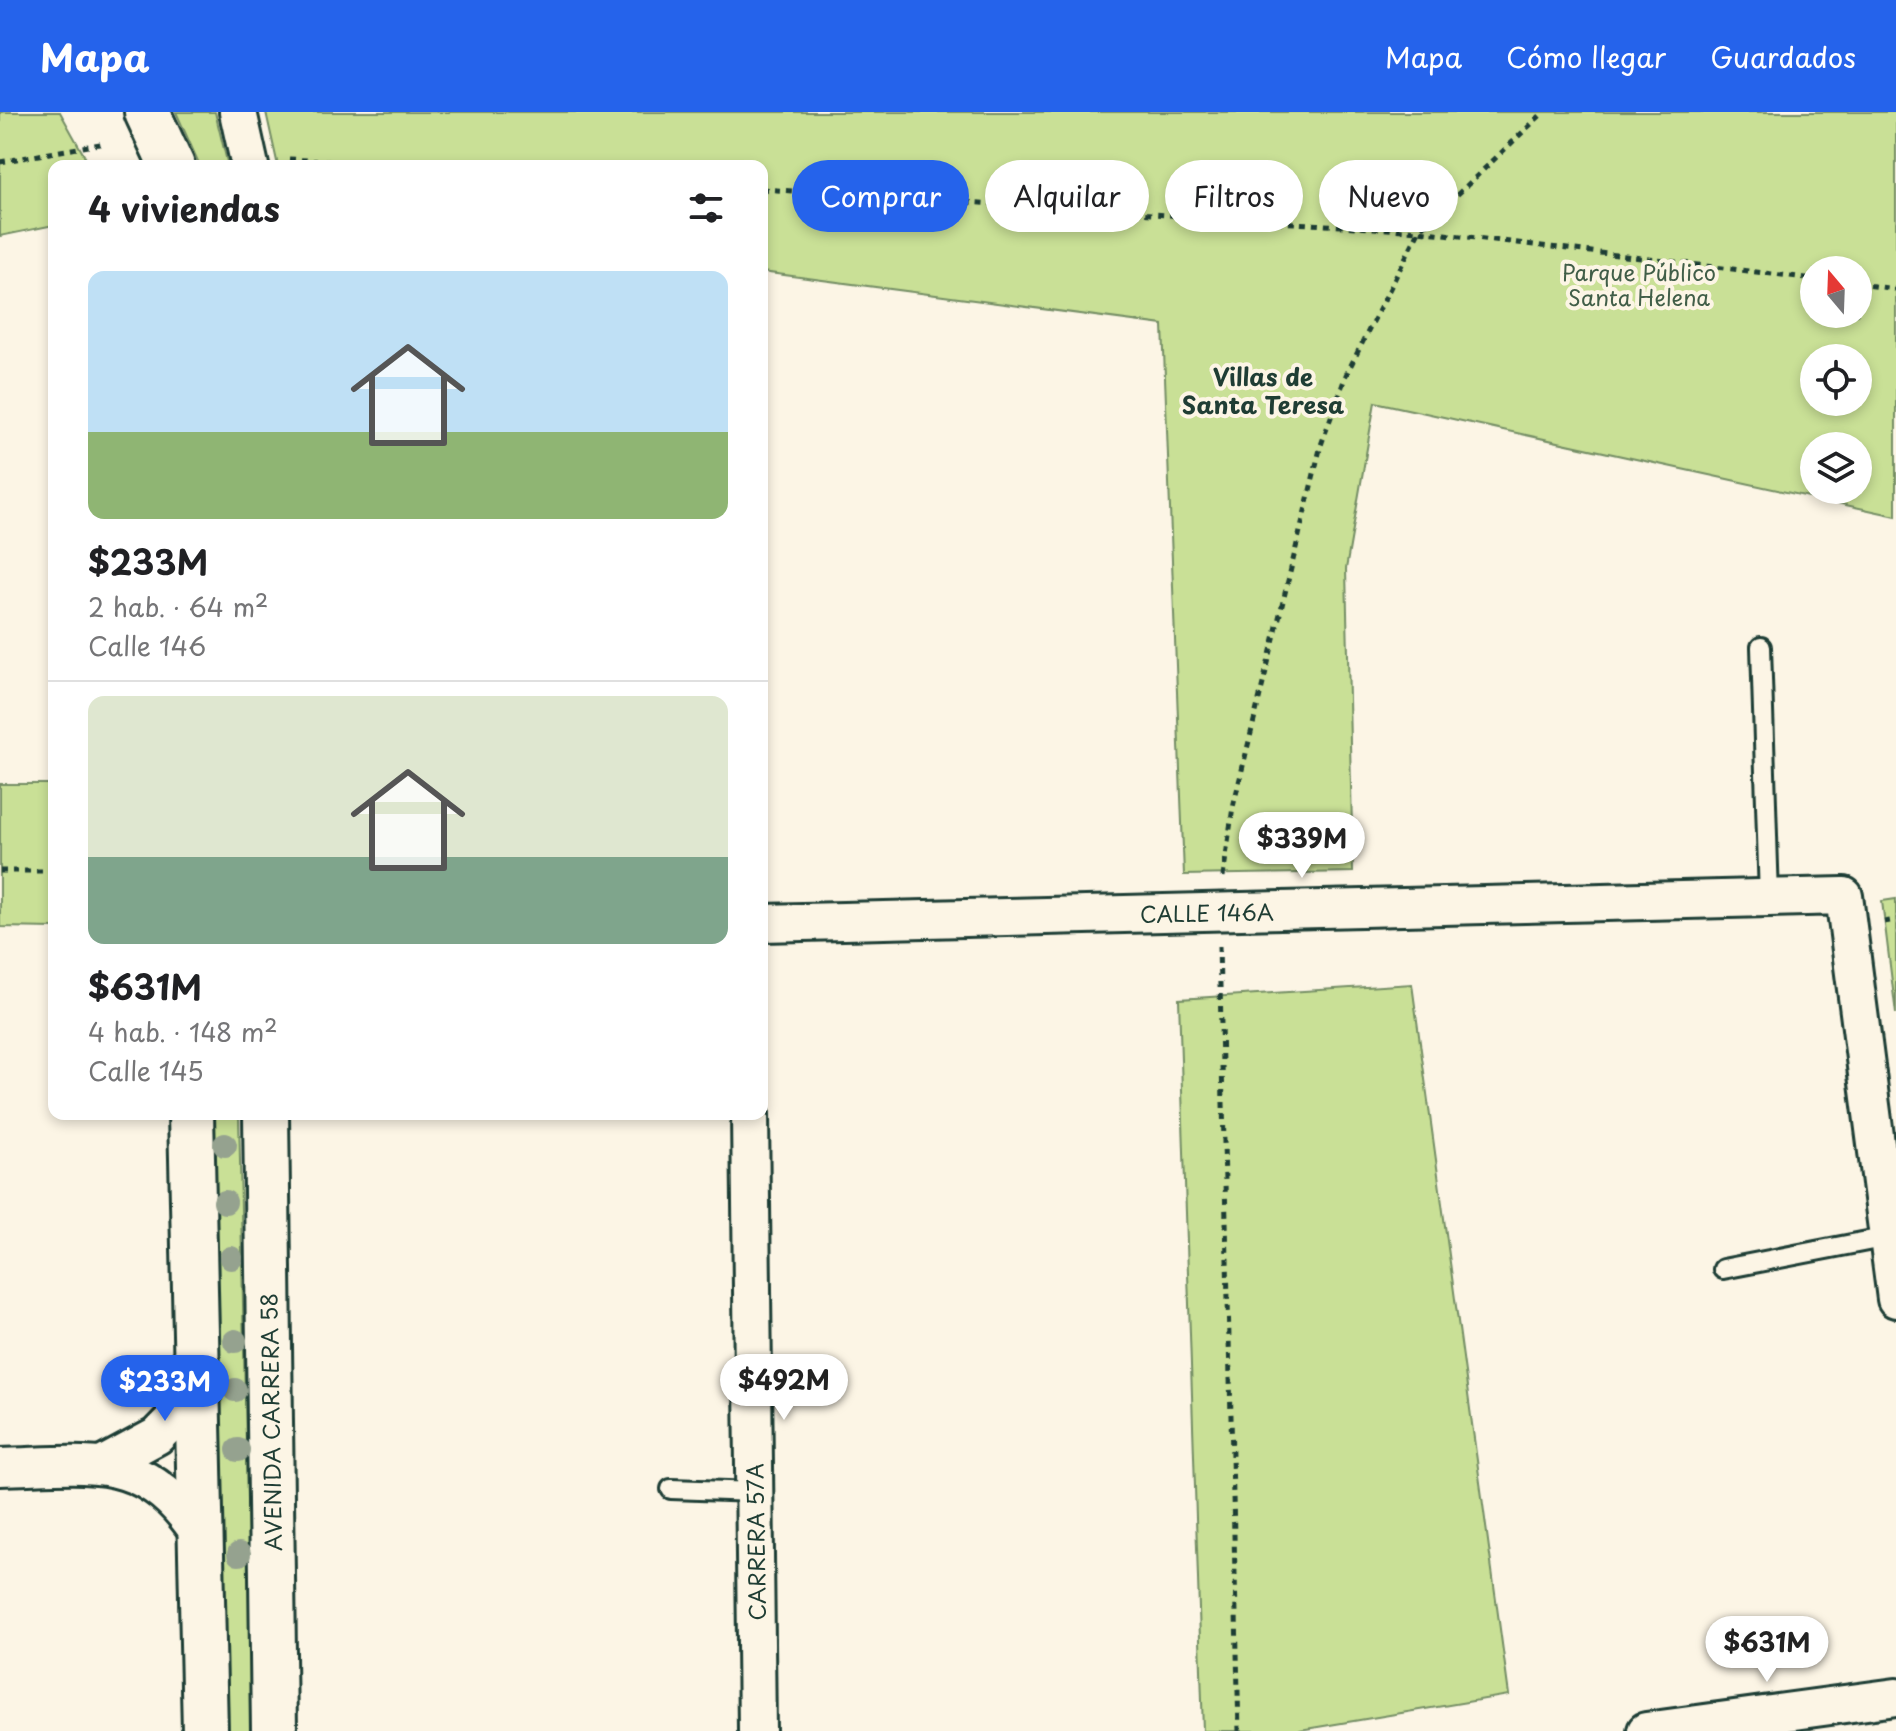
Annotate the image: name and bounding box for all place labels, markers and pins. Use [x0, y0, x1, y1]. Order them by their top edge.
pin: $339M [1246, 812, 1358, 880]
pin: $492M [728, 1354, 840, 1422]
pin: $233M [109, 1355, 221, 1423]
pin: $631M [1711, 1616, 1823, 1684]

